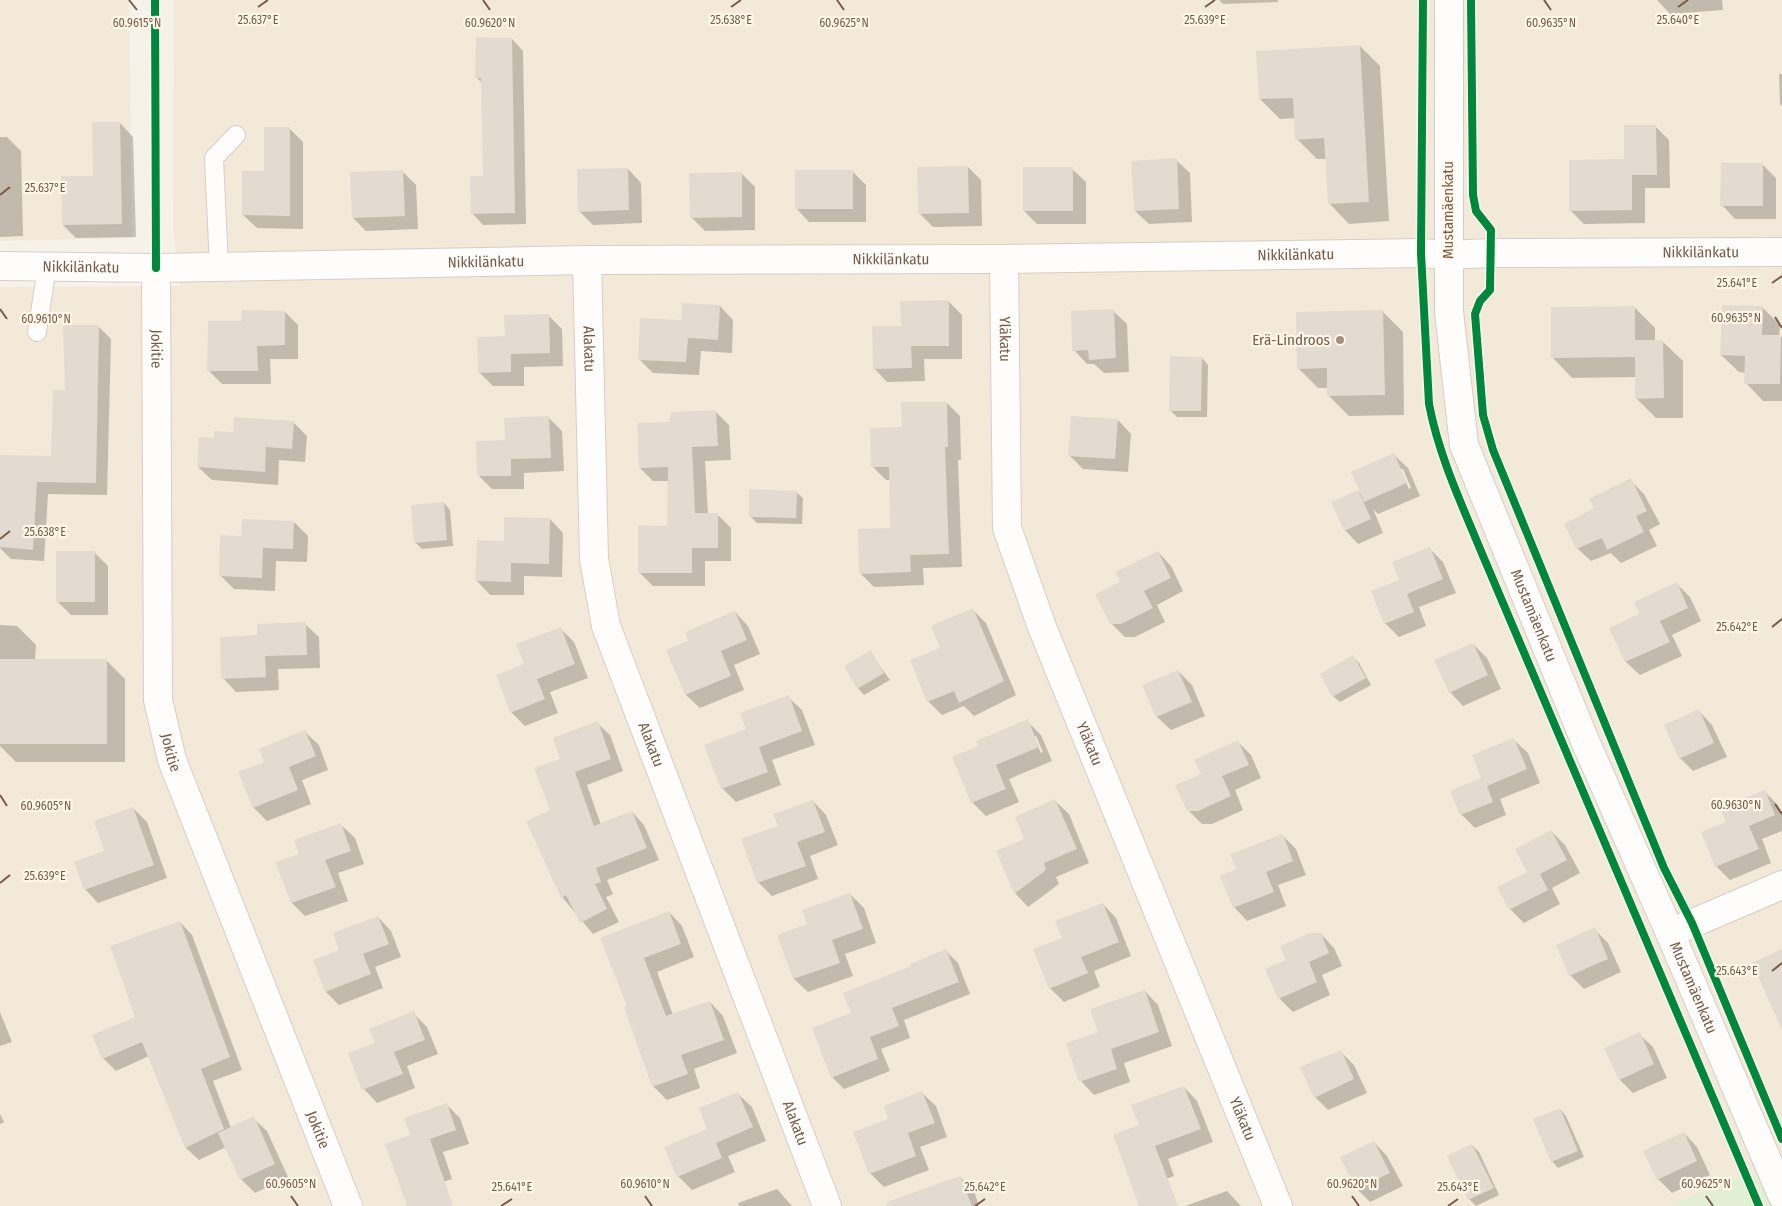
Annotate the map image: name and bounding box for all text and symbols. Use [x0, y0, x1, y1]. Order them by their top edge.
text: 25.637°E [238, 13, 279, 27]
text: 25.638°E [710, 13, 752, 27]
text: 25.639°E [1184, 13, 1226, 27]
text: 25.640°E [1657, 13, 1700, 27]
text: 60.9615°N [113, 16, 161, 30]
text: 60.9620°N [465, 16, 515, 30]
text: 60.9625°N [819, 16, 869, 30]
text: 60.9635°N [1526, 16, 1576, 30]
street label: Mustamäenkatu [1439, 161, 1457, 259]
text: 25.637°E [25, 181, 66, 195]
street label: Nikkilänkatu [1662, 243, 1739, 261]
street label: Nikkilänkatu [1257, 245, 1334, 264]
street label: Nikkilänkatu [853, 250, 929, 268]
street label: Nikkilänkatu [447, 252, 524, 272]
street label: Nikkilänkatu [43, 258, 119, 277]
text: 25.641°E [1717, 276, 1758, 290]
text: 60.9635°N [1711, 311, 1761, 325]
text: 60.9610°N [21, 312, 71, 326]
street label: Yläkatu [996, 316, 1014, 362]
street label: Alakatu [580, 326, 599, 372]
street label: Jokitie [147, 330, 165, 368]
place label: Erä-Lindroos [1252, 331, 1330, 349]
marker: Erä-Lindroos [1334, 334, 1346, 346]
text: 25.638°E [24, 525, 66, 539]
street label: Mustamäenkatu [1507, 567, 1561, 664]
text: 25.642°E [1716, 620, 1758, 634]
street label: Yläkatu [1073, 719, 1106, 768]
street label: Alakatu [635, 720, 668, 769]
street label: Jokitie [157, 732, 185, 774]
text: 60.9630°N [1711, 798, 1761, 812]
text: 60.9605°N [21, 799, 71, 813]
text: 25.639°E [24, 869, 66, 883]
street label: Mustamäenkatu [1666, 939, 1721, 1036]
text: 25.643°E [1716, 964, 1758, 978]
street label: Yläkatu [1225, 1094, 1259, 1143]
street label: Alakatu [779, 1098, 812, 1148]
street label: Jokitie [302, 1108, 333, 1151]
text: 60.9605°N [266, 1177, 316, 1191]
text: 60.9610°N [620, 1177, 670, 1191]
text: 60.9620°N [1327, 1177, 1377, 1191]
text: 60.9625°N [1681, 1177, 1731, 1191]
text: 25.641°E [492, 1180, 533, 1194]
text: 25.642°E [964, 1180, 1006, 1194]
text: 25.643°E [1437, 1180, 1479, 1194]

